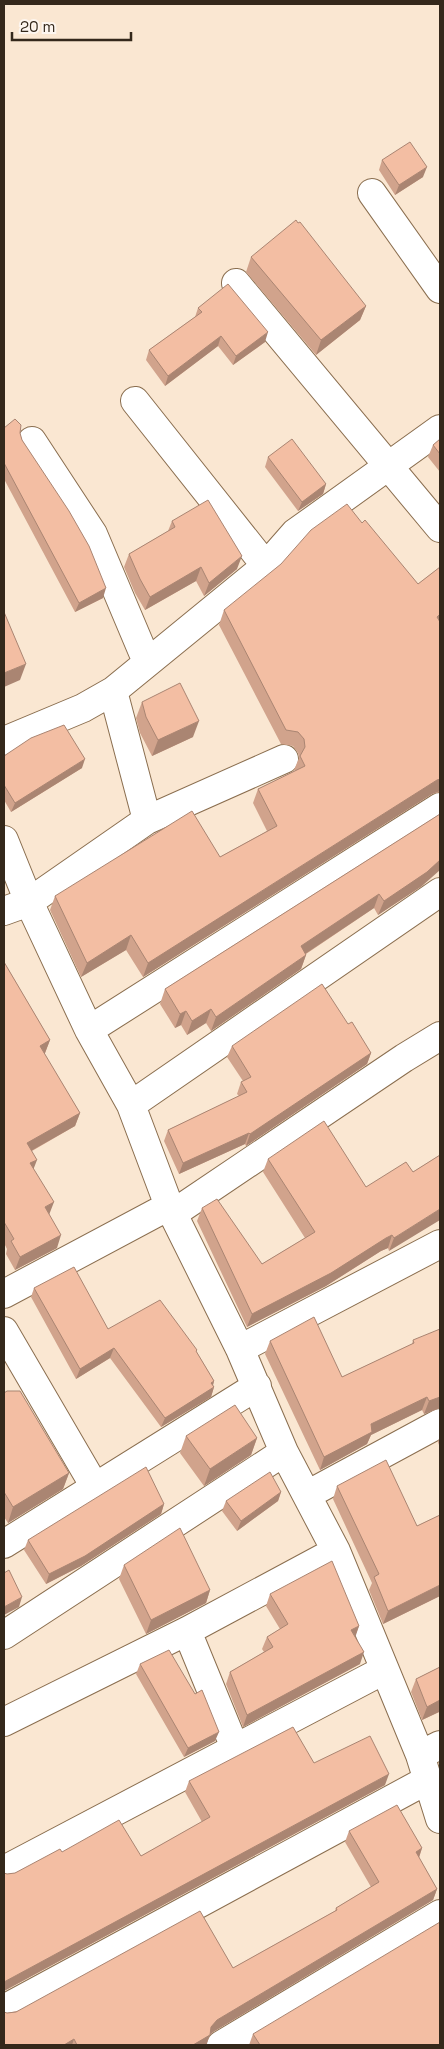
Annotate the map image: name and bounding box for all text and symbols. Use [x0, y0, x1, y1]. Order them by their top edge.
scale bar [12, 10, 131, 42]
text: 20 m [20, 17, 55, 36]

